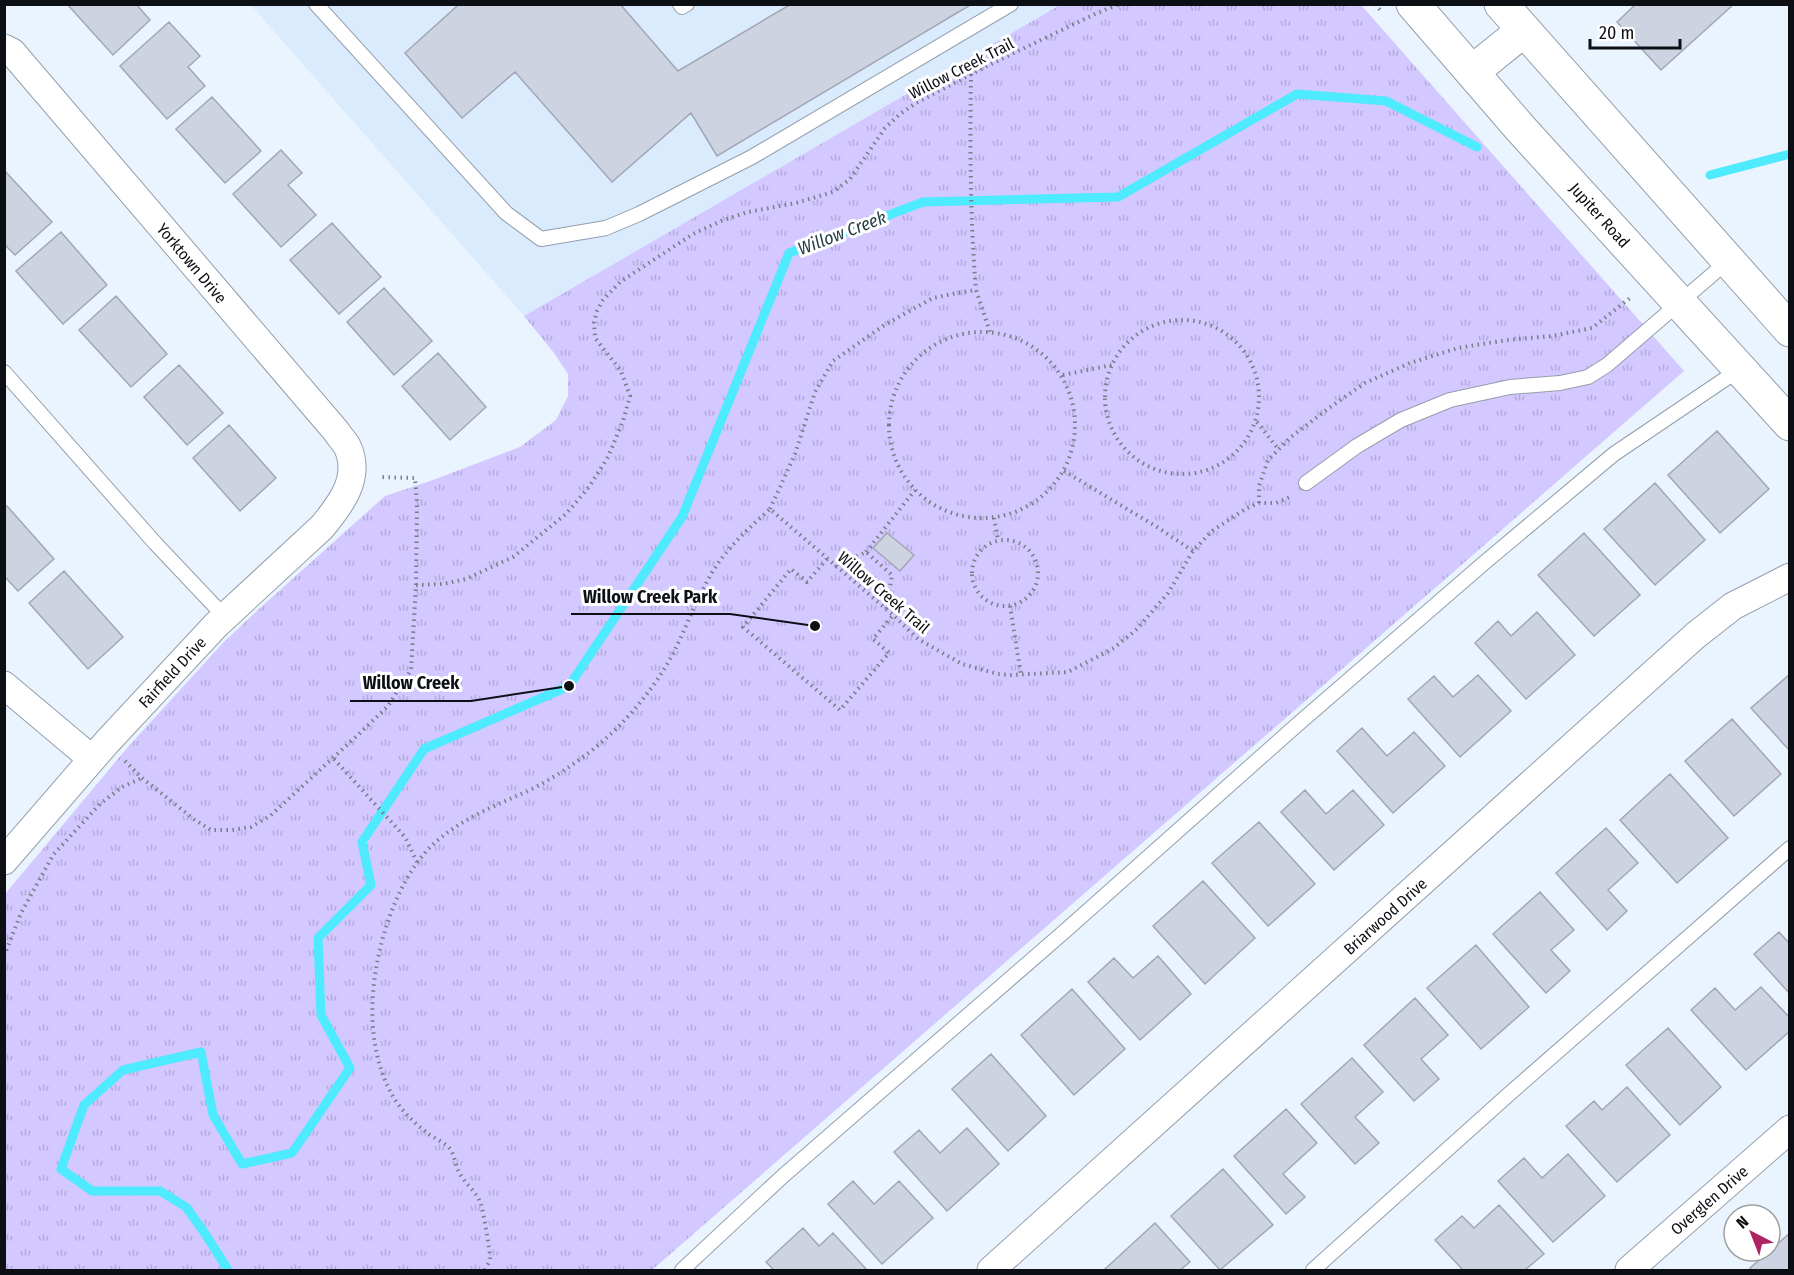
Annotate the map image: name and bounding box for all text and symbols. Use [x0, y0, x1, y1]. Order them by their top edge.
scale bar [1590, 12, 1680, 50]
text: 20 m [1599, 22, 1634, 44]
street label: Willow Creek Trail [906, 34, 1017, 103]
street label: Jupiter Road [1566, 179, 1634, 252]
water label: Willow Creek [795, 206, 889, 260]
street label: Yorktown Drive [153, 220, 231, 307]
street label: Willow Creek Trail [834, 547, 933, 637]
callout: Willow Creek Park [571, 578, 730, 614]
text: Willow Creek Park [583, 586, 718, 608]
street label: Fairfield Drive [135, 633, 210, 712]
callout: Willow Creek [350, 665, 471, 701]
text: Willow Creek [363, 672, 460, 694]
street label: Briarwood Drive [1340, 874, 1431, 959]
street label: Overglen Drive [1667, 1162, 1752, 1239]
north arrow [1722, 1203, 1782, 1263]
text: N [1732, 1212, 1752, 1232]

